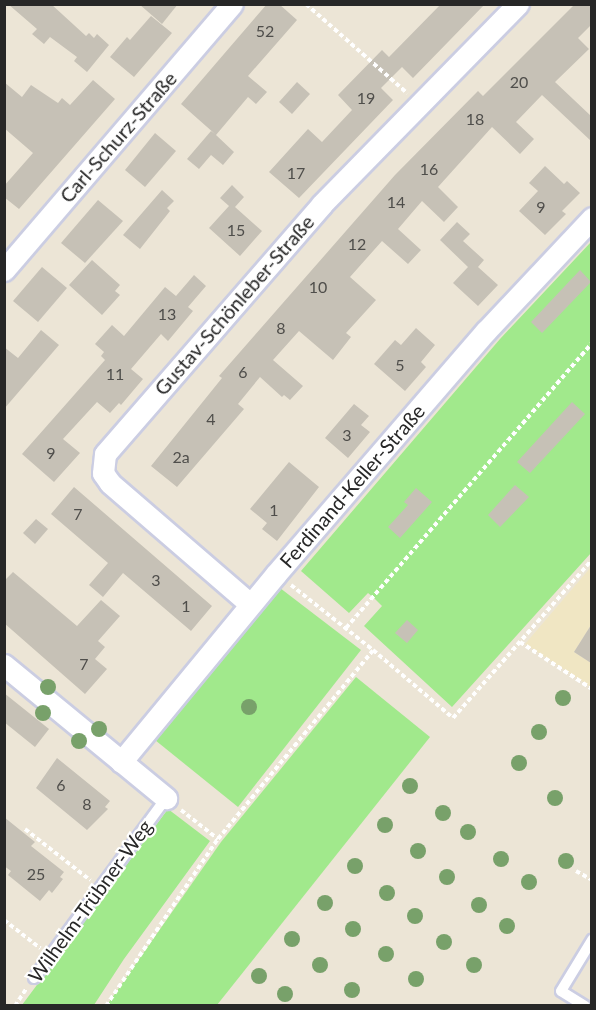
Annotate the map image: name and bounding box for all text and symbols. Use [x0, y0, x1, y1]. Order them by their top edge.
house number: 52 [256, 21, 274, 41]
street label: Carl-Schurz-Straße [55, 67, 181, 207]
house number: 20 [510, 72, 528, 92]
house number: 19 [357, 88, 375, 108]
house number: 18 [466, 109, 484, 129]
house number: 16 [420, 159, 438, 179]
house number: 17 [287, 163, 305, 183]
house number: 14 [387, 192, 405, 212]
house number: 9 [536, 197, 546, 217]
street label: Gustav-Schönleber-Straße [149, 210, 319, 400]
house number: 15 [227, 220, 245, 240]
house number: 12 [348, 234, 366, 254]
house number: 10 [309, 277, 327, 297]
house number: 13 [158, 304, 176, 324]
house number: 8 [276, 318, 286, 338]
house number: 5 [395, 355, 405, 375]
house number: 6 [238, 362, 248, 382]
house number: 11 [106, 364, 124, 384]
street label: Ferdinand-Keller-Straße [274, 399, 430, 573]
house number: 4 [206, 409, 216, 429]
house number: 3 [342, 425, 352, 445]
house number: 9 [46, 443, 56, 463]
house number: 2a [172, 447, 190, 467]
house number: 1 [269, 500, 279, 520]
house number: 7 [73, 504, 83, 524]
house number: 3 [151, 570, 161, 590]
house number: 1 [181, 596, 191, 616]
house number: 7 [79, 654, 89, 674]
house number: 6 [56, 775, 66, 795]
house number: 8 [82, 794, 92, 814]
street label: Wilhelm-Trübner-Weg [23, 815, 157, 987]
house number: 25 [27, 864, 45, 884]

